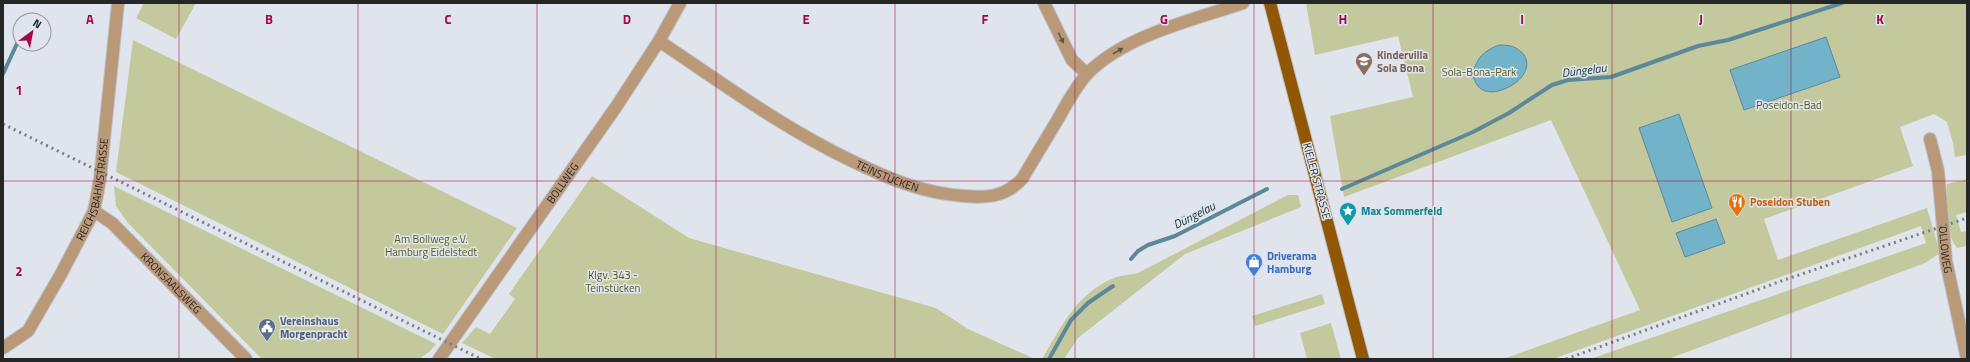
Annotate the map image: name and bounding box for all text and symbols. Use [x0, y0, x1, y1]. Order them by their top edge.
text: A [86, 9, 94, 29]
text: B [265, 9, 273, 29]
text: C [444, 9, 452, 29]
text: D [623, 9, 631, 29]
text: E [802, 9, 810, 29]
text: F [982, 9, 989, 29]
text: G [1160, 9, 1168, 29]
text: H [1339, 9, 1347, 29]
text: I [1520, 9, 1524, 29]
text: J [1699, 9, 1703, 29]
text: K [1876, 9, 1884, 29]
north arrow [12, 12, 52, 52]
text: N [30, 15, 45, 32]
one-way arrow [1058, 32, 1064, 44]
one-way arrow [1112, 47, 1124, 54]
place label: Kindervilla Sola Bona [1377, 47, 1428, 76]
school or university icon: Kindervilla Sola Bona [1354, 51, 1374, 76]
water label: Düngelau [1561, 58, 1608, 82]
park label: Sola-Bona-Park [1442, 64, 1517, 80]
text: 1 [15, 80, 23, 100]
park label: Poseidon-Bad [1756, 97, 1822, 113]
street label: REICHSBAHNSTRASSE [72, 137, 112, 243]
street label: KIELER STRASSE [1299, 141, 1335, 221]
street label: TEINSTÜCKEN [853, 156, 921, 196]
street label: BOLLWEG [543, 159, 583, 207]
restaurant icon: Poseidon Stuben [1727, 192, 1747, 217]
place label: Poseidon Stuben [1750, 194, 1830, 210]
water label: Düngelau [1170, 196, 1219, 234]
place icon: Max Sommerfeld [1338, 201, 1358, 226]
place label: Max Sommerfeld [1361, 203, 1442, 219]
street label: OLLOWEG [1935, 225, 1956, 275]
park label: Am Bollweg e.V. Hamburg Eidelstedt [385, 231, 477, 260]
place label: Driverama Hamburg [1267, 248, 1317, 277]
street label: KRONSAALSWEG [137, 249, 205, 318]
shop icon: Driverama Hamburg [1244, 252, 1264, 277]
text: 2 [15, 261, 23, 281]
park label: Klgv. 343 - Teinstücken [586, 267, 641, 296]
place label: Vereinshaus Morgenpracht [280, 313, 348, 342]
public building icon: Vereinshaus Morgenpracht [257, 317, 277, 342]

